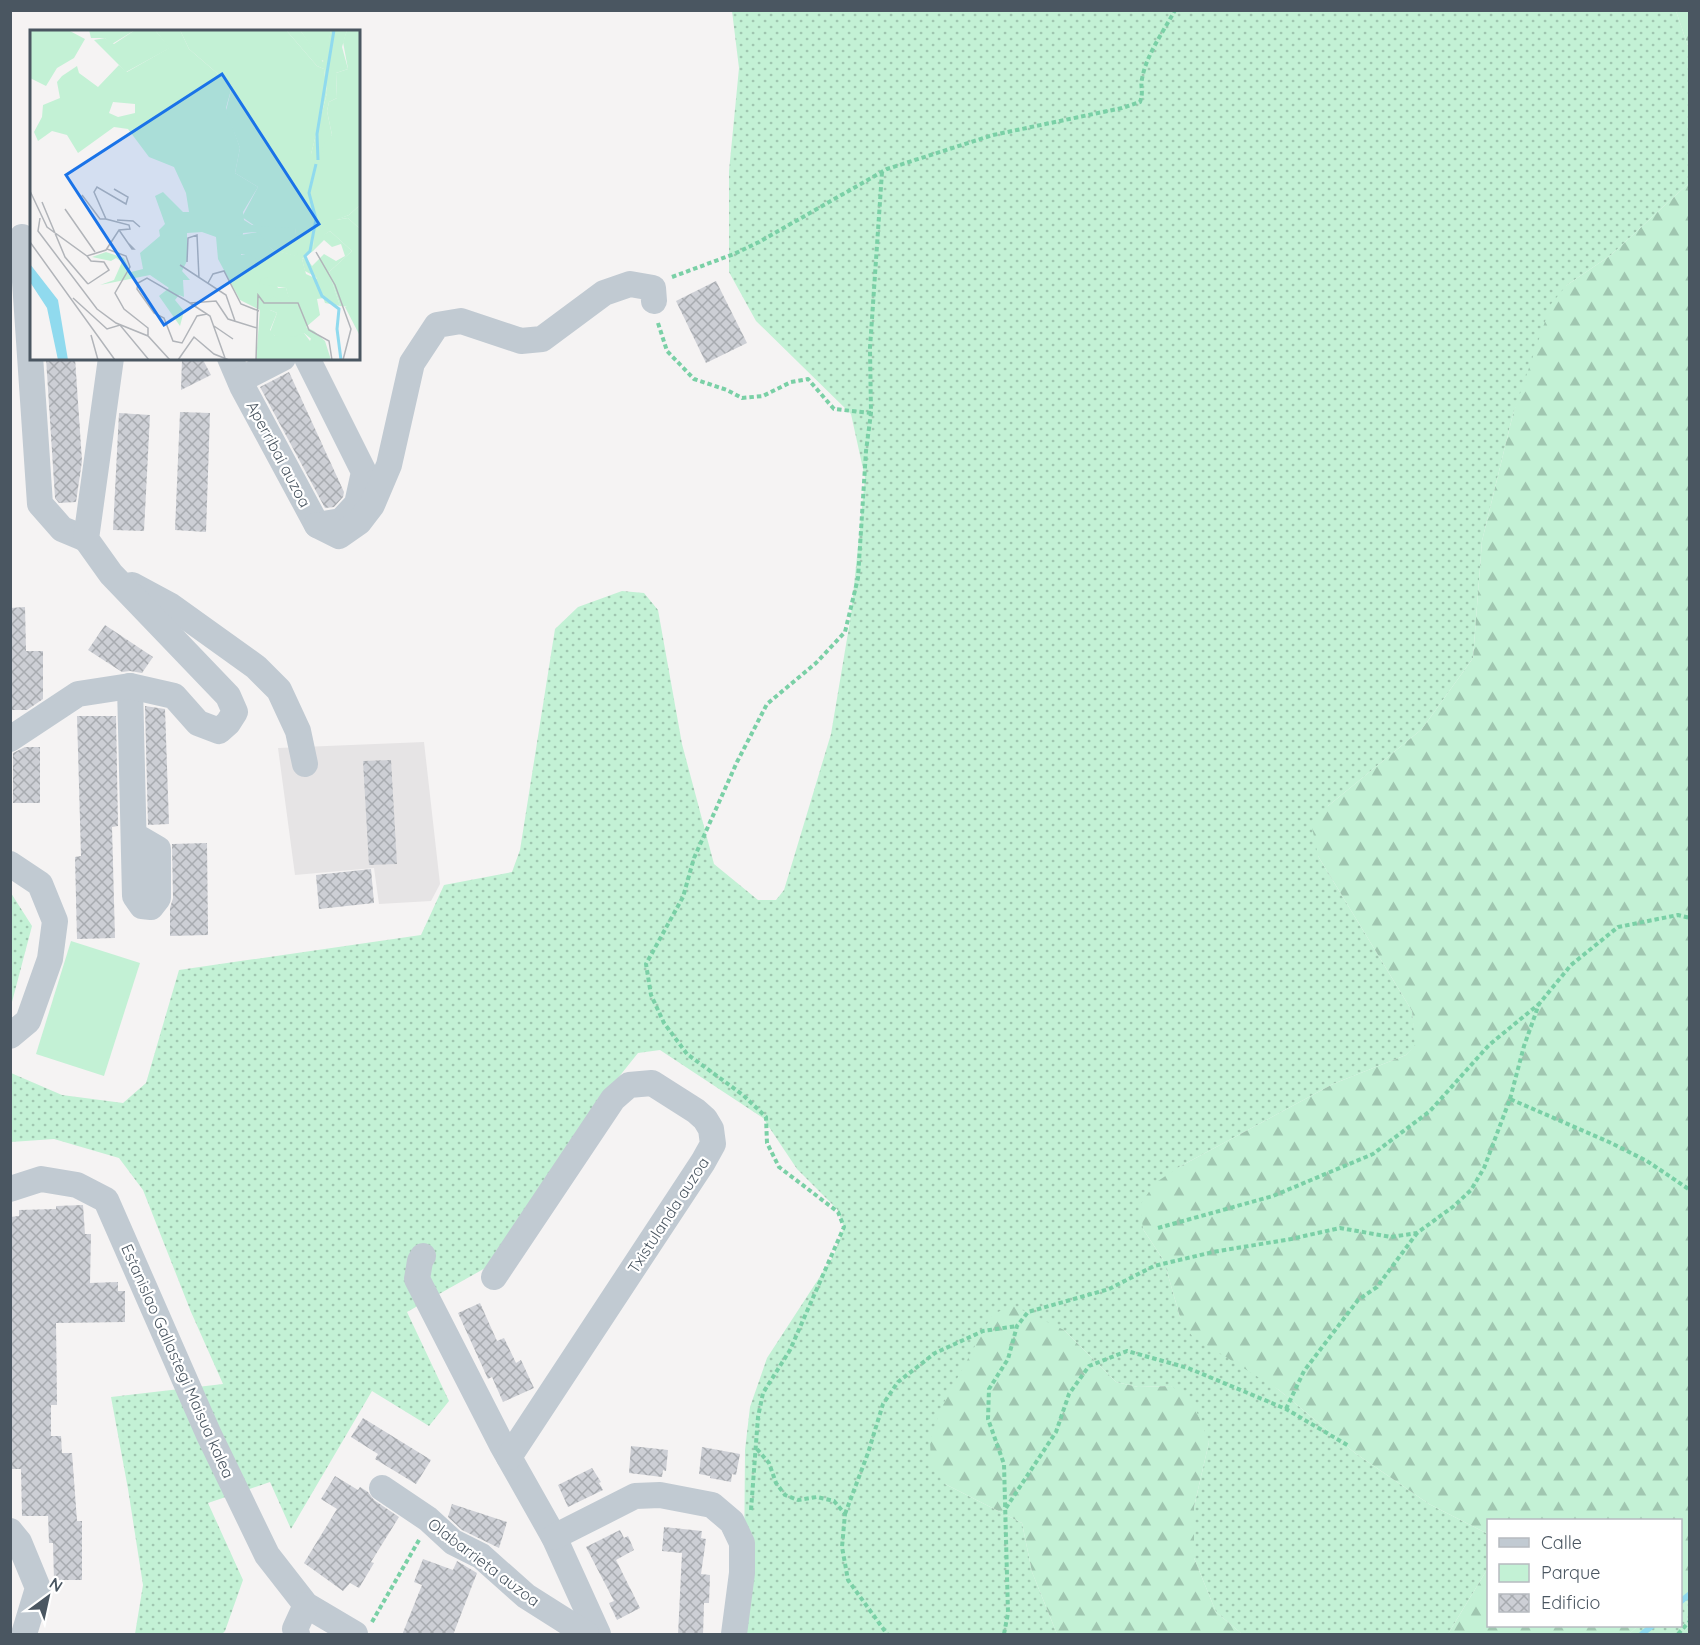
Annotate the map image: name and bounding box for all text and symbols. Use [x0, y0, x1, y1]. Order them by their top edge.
inset map [30, 30, 360, 360]
street label: Aperribai auzoa [243, 397, 315, 511]
street label: Txistulanda auzoa [623, 1153, 713, 1277]
street label: Estanislao Gallastegi Maisua kalea [117, 1241, 239, 1481]
street label: Olabarrieta auzoa [424, 1513, 544, 1611]
legend [1487, 1519, 1682, 1627]
text: Calle [1541, 1531, 1582, 1554]
text: Parque [1541, 1561, 1600, 1584]
north arrow [18, 1567, 78, 1627]
text: N [46, 1573, 67, 1596]
text: Edificio [1541, 1591, 1600, 1614]

